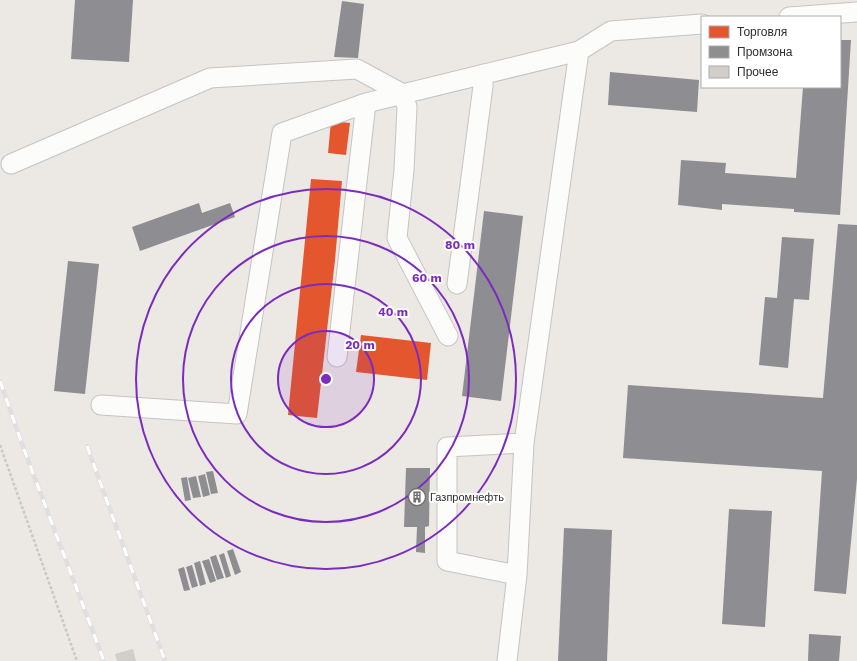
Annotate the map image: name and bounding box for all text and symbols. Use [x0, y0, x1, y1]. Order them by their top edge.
legend [701, 16, 841, 88]
text: Торговля [737, 25, 787, 39]
text: Промзона [737, 45, 793, 59]
text: Прочее [737, 65, 779, 79]
text: 80 m [445, 238, 475, 252]
text: 60 m [412, 271, 442, 285]
text: 40 m [378, 305, 408, 319]
text: 20 m [345, 338, 375, 352]
centre of rings [319, 372, 333, 386]
building icon: Газпромнефть [407, 487, 427, 507]
place label: Газпромнефть [430, 491, 504, 504]

